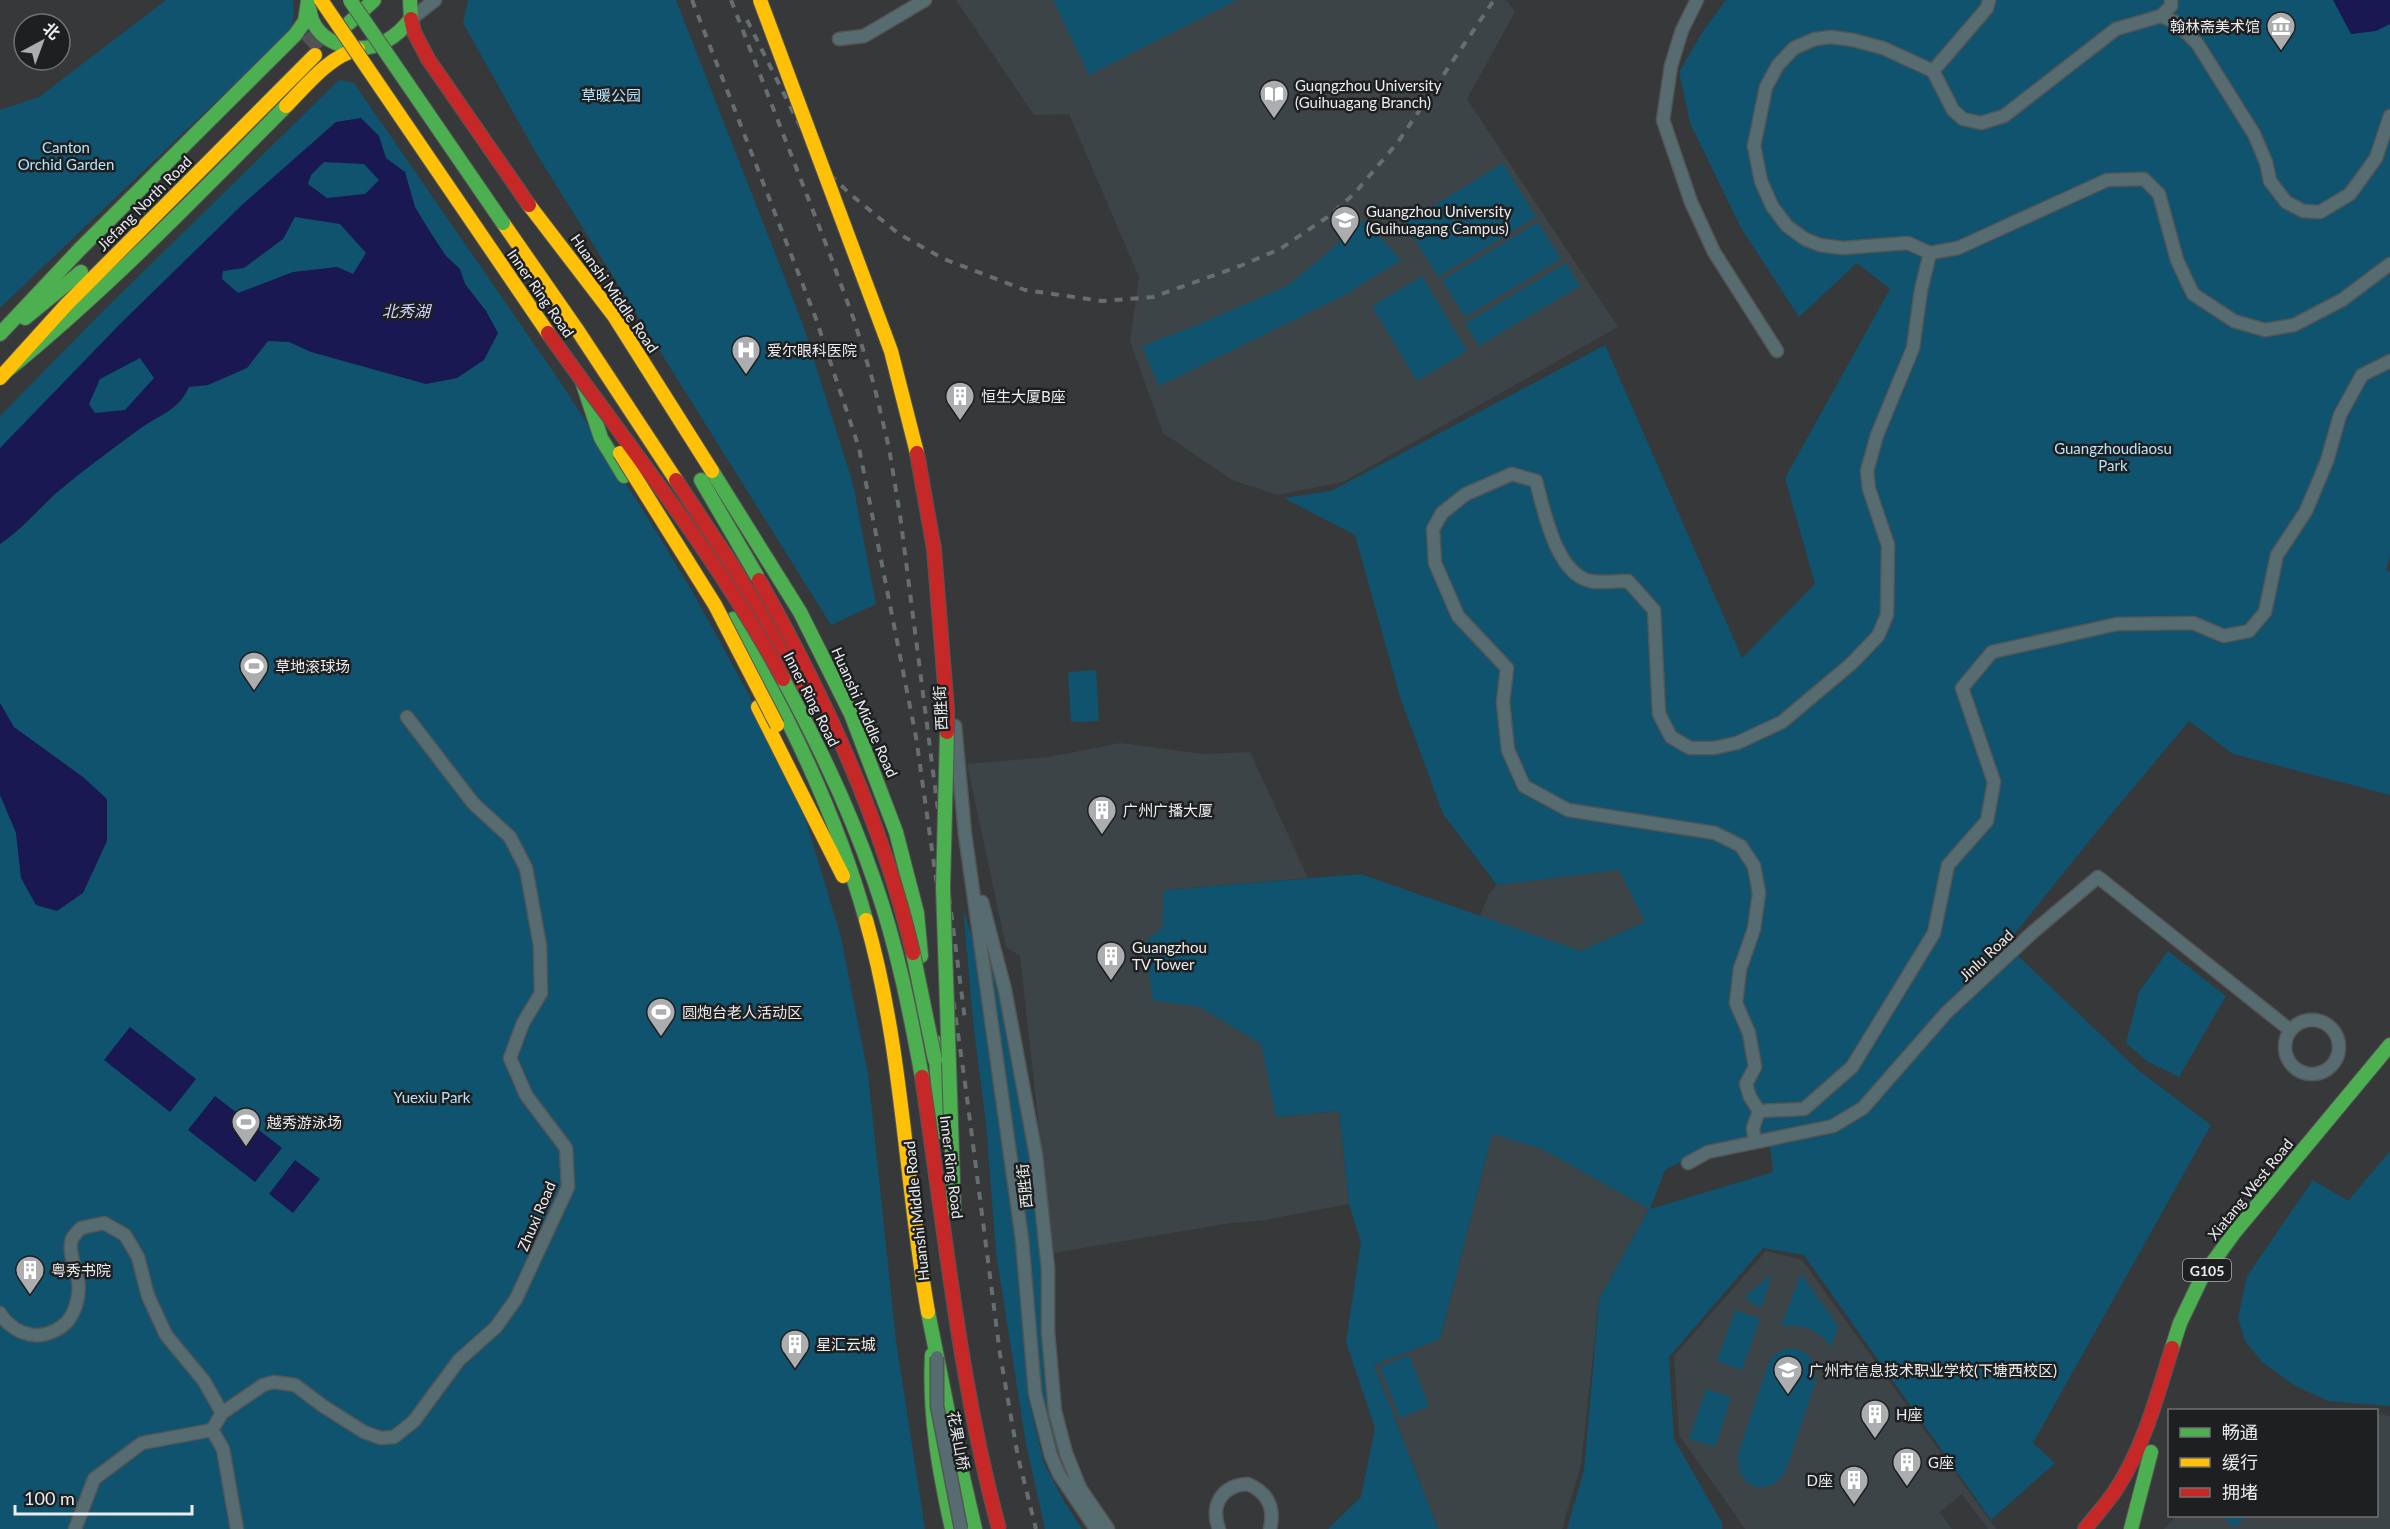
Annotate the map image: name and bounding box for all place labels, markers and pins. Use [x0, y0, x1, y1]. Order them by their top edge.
museum icon: 翰林斋美术馆 [2265, 10, 2297, 52]
place label: 翰林斋美术馆 [2170, 17, 2260, 35]
place label: Guqngzhou University (Guihuagang Branch) [1295, 76, 1442, 111]
library icon: Guqngzhou University (Guihuagang Branch) [1258, 78, 1290, 120]
place label: Guangzhou University (Guihuagang Campus) [1366, 202, 1512, 237]
school or university icon: Guangzhou University (Guihuagang Campus) [1329, 204, 1361, 246]
hospital icon: 爱尔眼科医院 [730, 334, 762, 376]
place label: 爱尔眼科医院 [767, 341, 857, 359]
building icon: 恒生大厦B座 [944, 380, 976, 422]
place label: 恒生大厦B座 [981, 387, 1066, 405]
sports icon: 草地滚球场 [238, 650, 270, 692]
place label: 草地滚球场 [275, 657, 350, 675]
building icon: 广州广播大厦 [1086, 794, 1118, 836]
place label: 广州广播大厦 [1123, 801, 1213, 819]
place label: Guangzhou TV Tower [1132, 938, 1207, 973]
building icon: Guangzhou TV Tower [1095, 940, 1127, 982]
sports icon: 圆炮台老人活动区 [645, 996, 677, 1038]
place label: 圆炮台老人活动区 [682, 1003, 802, 1021]
sports icon: 越秀游泳场 [230, 1106, 262, 1148]
place label: 越秀游泳场 [267, 1113, 342, 1131]
building icon: 粤秀书院 [14, 1254, 46, 1296]
place label: 粤秀书院 [51, 1261, 111, 1279]
building icon: 星汇云城 [779, 1328, 811, 1370]
place label: 星汇云城 [816, 1335, 876, 1353]
school or university icon: 广州市信息技术职业学校(下塘西校区) [1772, 1354, 1804, 1396]
place label: 广州市信息技术职业学校(下塘西校区) [1809, 1361, 2057, 1379]
building icon: H座 [1859, 1398, 1891, 1440]
place label: H座 [1896, 1405, 1922, 1423]
building icon: G座 [1891, 1446, 1923, 1488]
place label: G座 [1928, 1453, 1954, 1471]
building icon: D座 [1838, 1464, 1870, 1506]
place label: D座 [1807, 1471, 1833, 1489]

